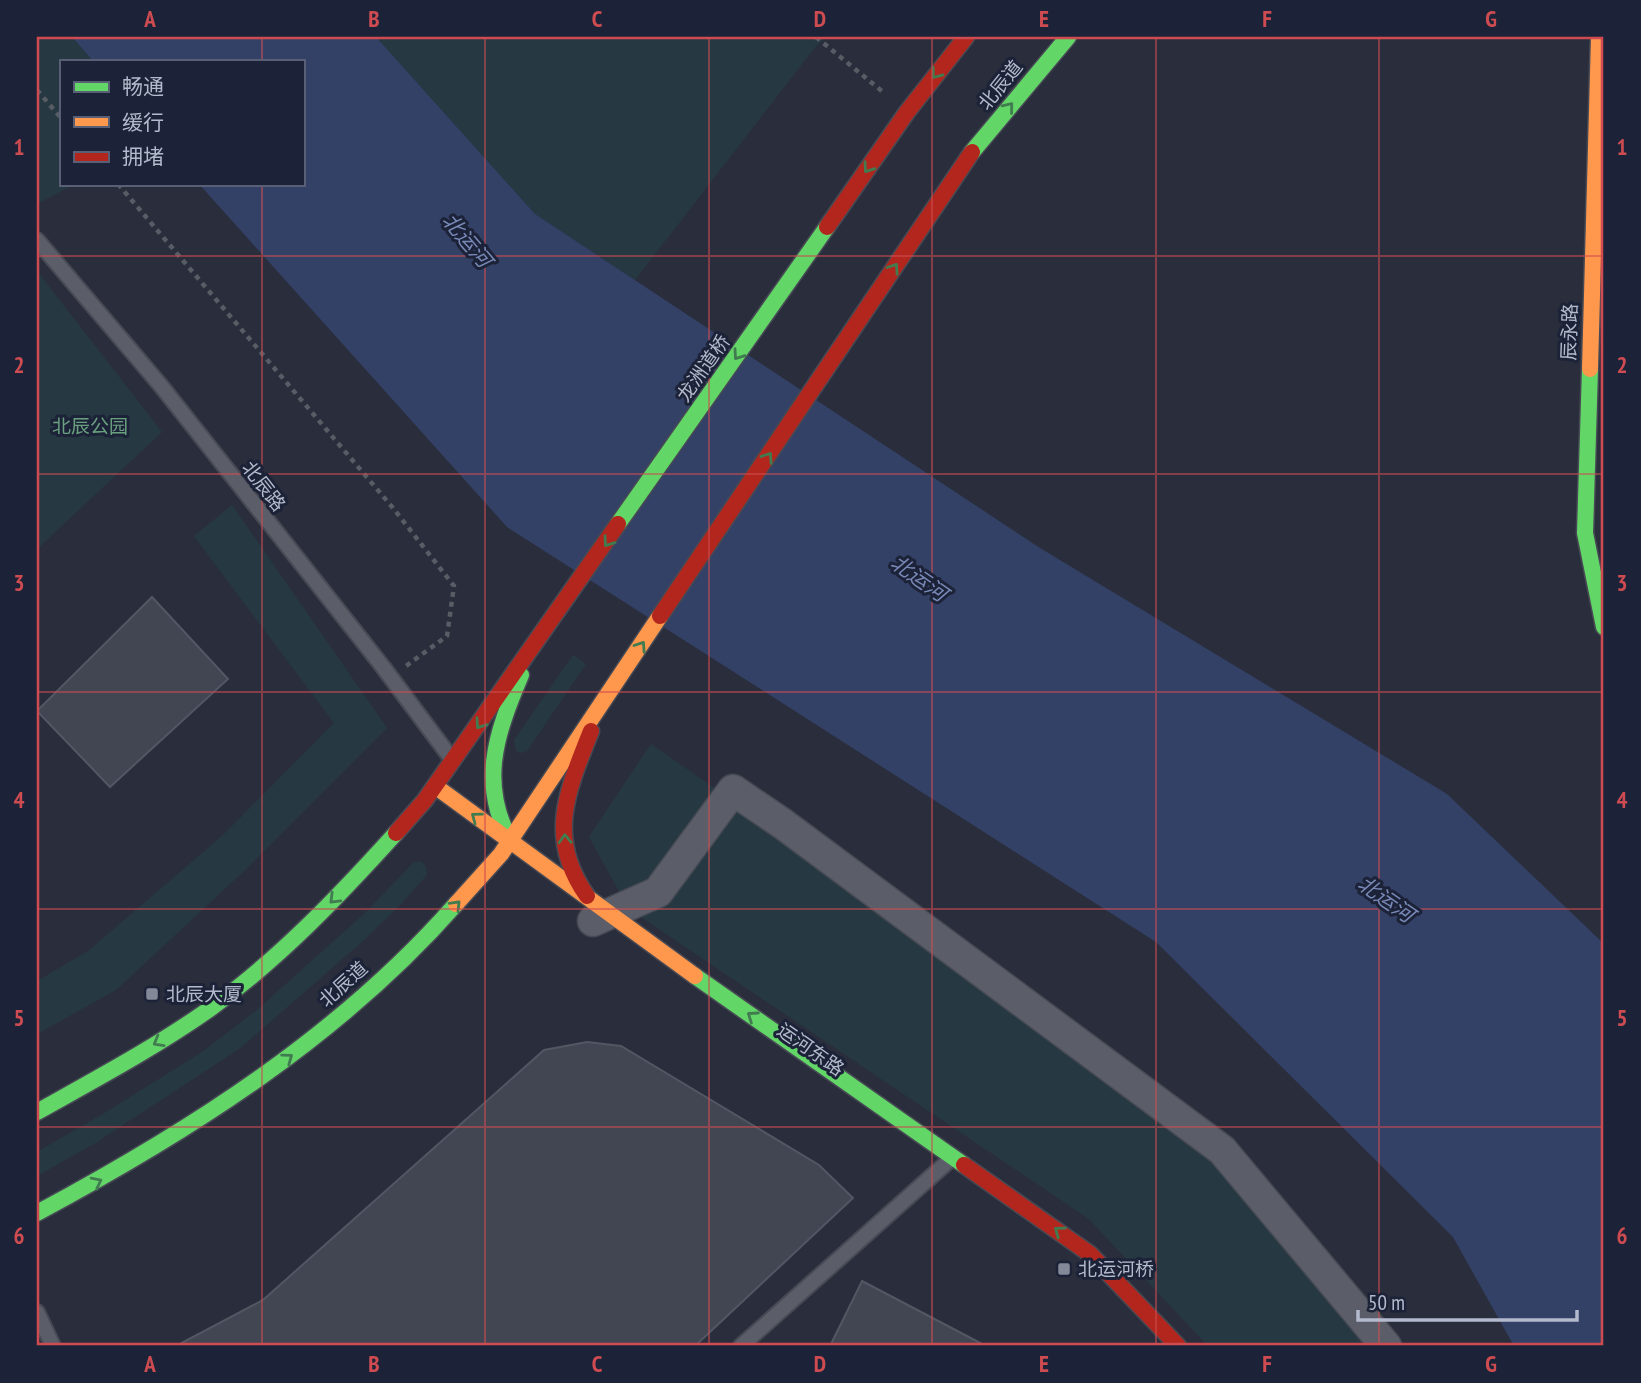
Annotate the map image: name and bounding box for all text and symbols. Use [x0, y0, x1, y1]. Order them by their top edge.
text: A [143, 4, 156, 33]
text: B [368, 4, 380, 33]
text: C [592, 4, 603, 33]
text: D [814, 4, 826, 33]
text: E [1039, 4, 1049, 33]
text: F [1262, 4, 1272, 33]
text: G [1485, 4, 1497, 33]
street label: 北辰道 [973, 55, 1027, 115]
legend [60, 60, 304, 186]
one-way arrow [932, 66, 944, 79]
text: 畅通 [122, 73, 164, 100]
one-way arrow [1001, 103, 1013, 116]
text: 缓行 [122, 109, 164, 136]
text: 1 [14, 132, 25, 161]
text: 1 [1617, 132, 1628, 161]
text: 拥堵 [122, 143, 164, 170]
one-way arrow [864, 160, 876, 173]
water label: 北运河 [436, 207, 500, 276]
one-way arrow [886, 263, 898, 276]
street label: 辰永路 [1556, 303, 1582, 361]
street label: 龙洲道桥 [671, 330, 735, 406]
one-way arrow [734, 347, 746, 360]
text: 2 [14, 350, 25, 379]
text: 2 [1617, 350, 1628, 379]
park label: 北辰公园 [52, 414, 128, 438]
one-way arrow [759, 452, 772, 465]
street label: 北辰路 [237, 456, 291, 516]
one-way arrow [603, 534, 616, 547]
water label: 北运河 [885, 549, 956, 609]
text: 3 [14, 568, 25, 597]
text: 3 [1617, 568, 1628, 597]
one-way arrow [633, 641, 646, 654]
one-way arrow [476, 716, 488, 729]
text: 4 [14, 785, 25, 814]
text: 4 [1617, 785, 1628, 814]
one-way arrow [471, 812, 484, 825]
one-way arrow [557, 833, 572, 844]
water label: 北运河 [1352, 870, 1423, 930]
one-way arrow [330, 890, 343, 903]
one-way arrow [447, 900, 460, 913]
street label: 北辰道 [314, 956, 372, 1012]
place label: 北辰大厦 [166, 982, 242, 1006]
marker: 北辰大厦 [144, 986, 160, 1002]
text: 5 [14, 1003, 25, 1032]
text: 5 [1617, 1003, 1628, 1032]
one-way arrow [747, 1012, 760, 1024]
street label: 运河东路 [773, 1017, 849, 1081]
one-way arrow [153, 1034, 166, 1047]
one-way arrow [280, 1054, 293, 1066]
one-way arrow [90, 1177, 103, 1190]
text: 6 [14, 1221, 25, 1250]
text: 6 [1617, 1221, 1628, 1250]
one-way arrow [1054, 1227, 1067, 1239]
place label: 北运河桥 [1078, 1257, 1154, 1281]
marker: 北运河桥 [1056, 1261, 1072, 1277]
scale bar [1358, 1278, 1576, 1322]
text: 50 m [1368, 1289, 1405, 1316]
text: A [143, 1349, 156, 1378]
text: B [368, 1349, 380, 1378]
text: C [592, 1349, 603, 1378]
text: D [814, 1349, 826, 1378]
text: E [1039, 1349, 1049, 1378]
text: F [1262, 1349, 1272, 1378]
text: G [1485, 1349, 1497, 1378]

